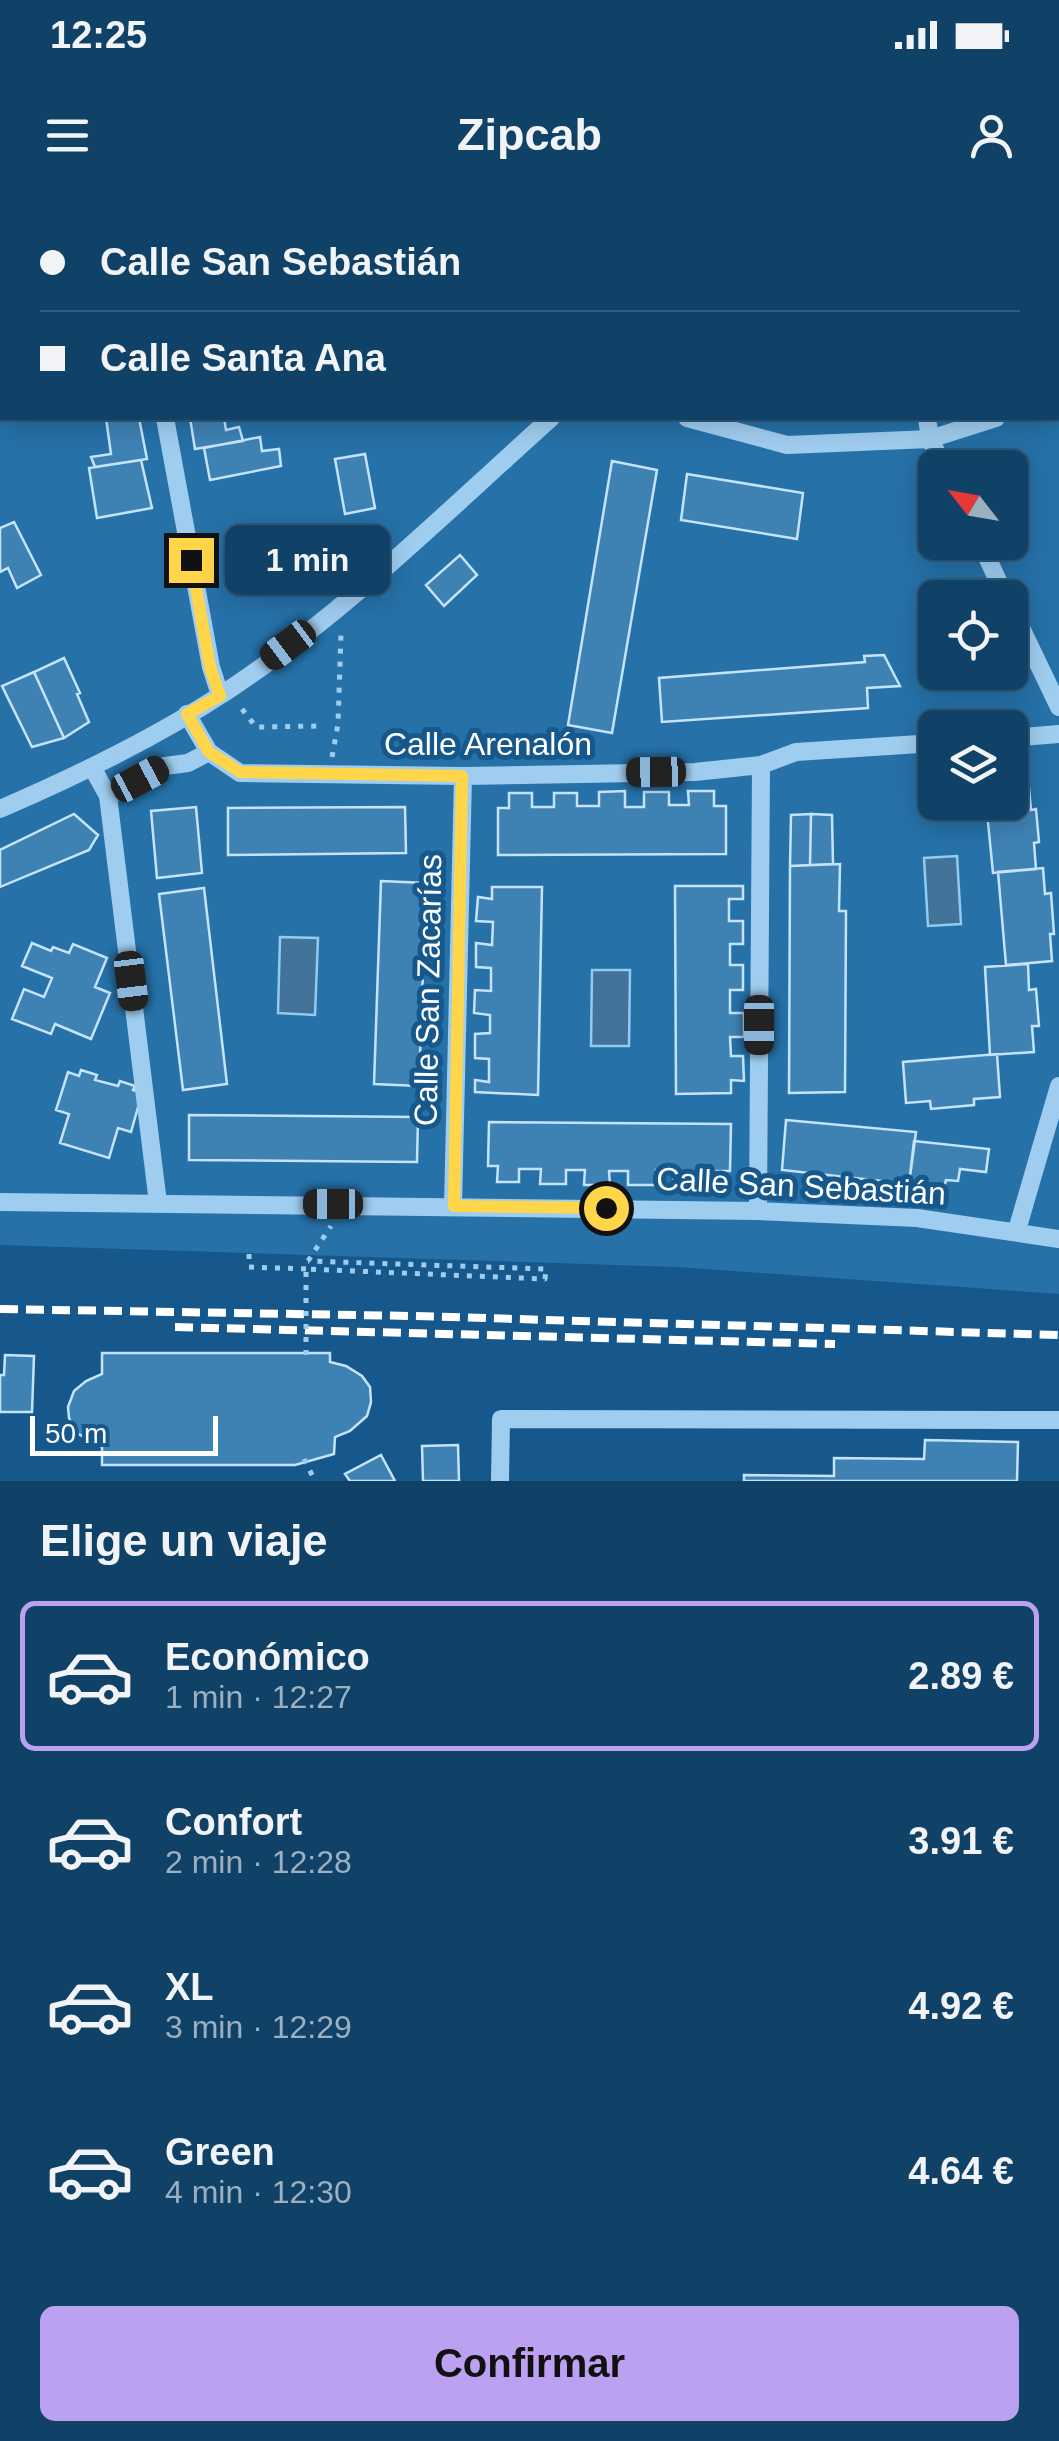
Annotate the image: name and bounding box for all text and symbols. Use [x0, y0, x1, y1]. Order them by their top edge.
text: 12:25 [50, 14, 147, 56]
icon: menu [40, 108, 95, 163]
icon: person [964, 108, 1019, 163]
text: Zipcab [457, 109, 602, 160]
text: Calle San Sebastián [100, 241, 461, 283]
text: Calle Santa Ana [100, 337, 386, 379]
north arrow [918, 450, 1028, 560]
map controls [918, 450, 1028, 820]
callout: 1 min [226, 525, 391, 595]
route end [169, 538, 214, 583]
text: 1 min [266, 542, 349, 578]
button: locate [918, 580, 1028, 690]
car [255, 615, 321, 675]
button: layers [918, 710, 1028, 820]
street label: Calle Arenalón [384, 726, 592, 762]
car [106, 752, 174, 806]
car [626, 756, 686, 788]
street label: Calle San Zacarías [408, 854, 448, 1126]
car [112, 949, 150, 1013]
car [744, 995, 774, 1055]
street label: Calle San Sebastián [655, 1160, 947, 1212]
route start [584, 1186, 629, 1231]
car [303, 1189, 363, 1219]
scale bar [30, 1411, 218, 1456]
text: 50 m [45, 1418, 107, 1449]
text: Elige un viaje [40, 1515, 328, 1566]
icon: car [45, 1631, 135, 1721]
text: Económico [165, 1636, 370, 1678]
text: 2.89 € [908, 1655, 1014, 1697]
text: 1 min · 12:27 [165, 1679, 352, 1715]
icon: car [45, 1796, 135, 1886]
text: Confort [165, 1801, 302, 1843]
text: 3.91 € [908, 1820, 1014, 1862]
text: 2 min · 12:28 [165, 1844, 352, 1880]
icon: car [45, 1961, 135, 2051]
text: XL [165, 1966, 214, 2008]
text: 4.92 € [908, 1985, 1014, 2027]
text: 3 min · 12:29 [165, 2009, 352, 2045]
icon: car [45, 2126, 135, 2216]
text: Green [165, 2131, 275, 2173]
text: 4.64 € [908, 2150, 1014, 2192]
text: 4 min · 12:30 [165, 2174, 352, 2210]
button: Confirmar [40, 2306, 1019, 2421]

